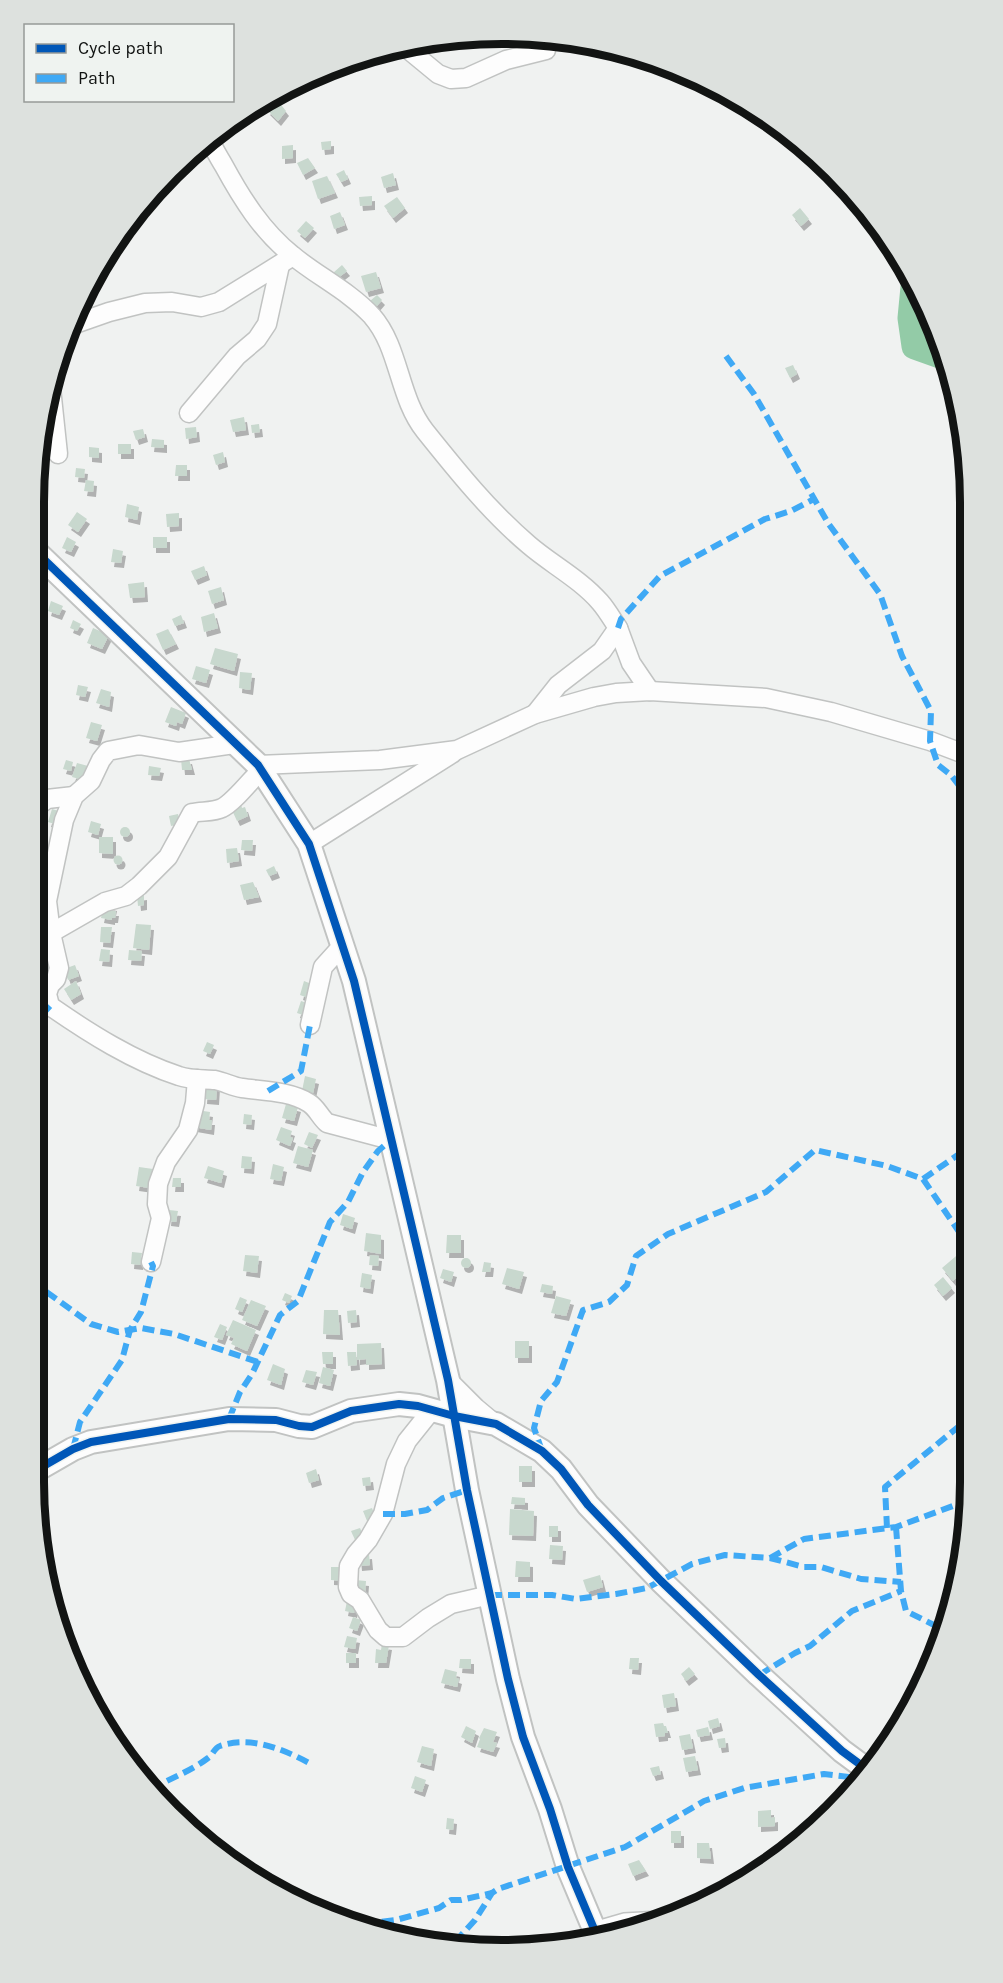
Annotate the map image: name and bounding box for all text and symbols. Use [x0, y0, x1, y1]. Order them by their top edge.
legend [24, 24, 234, 102]
text: Cycle path [78, 37, 163, 59]
text: Path [78, 67, 116, 89]

